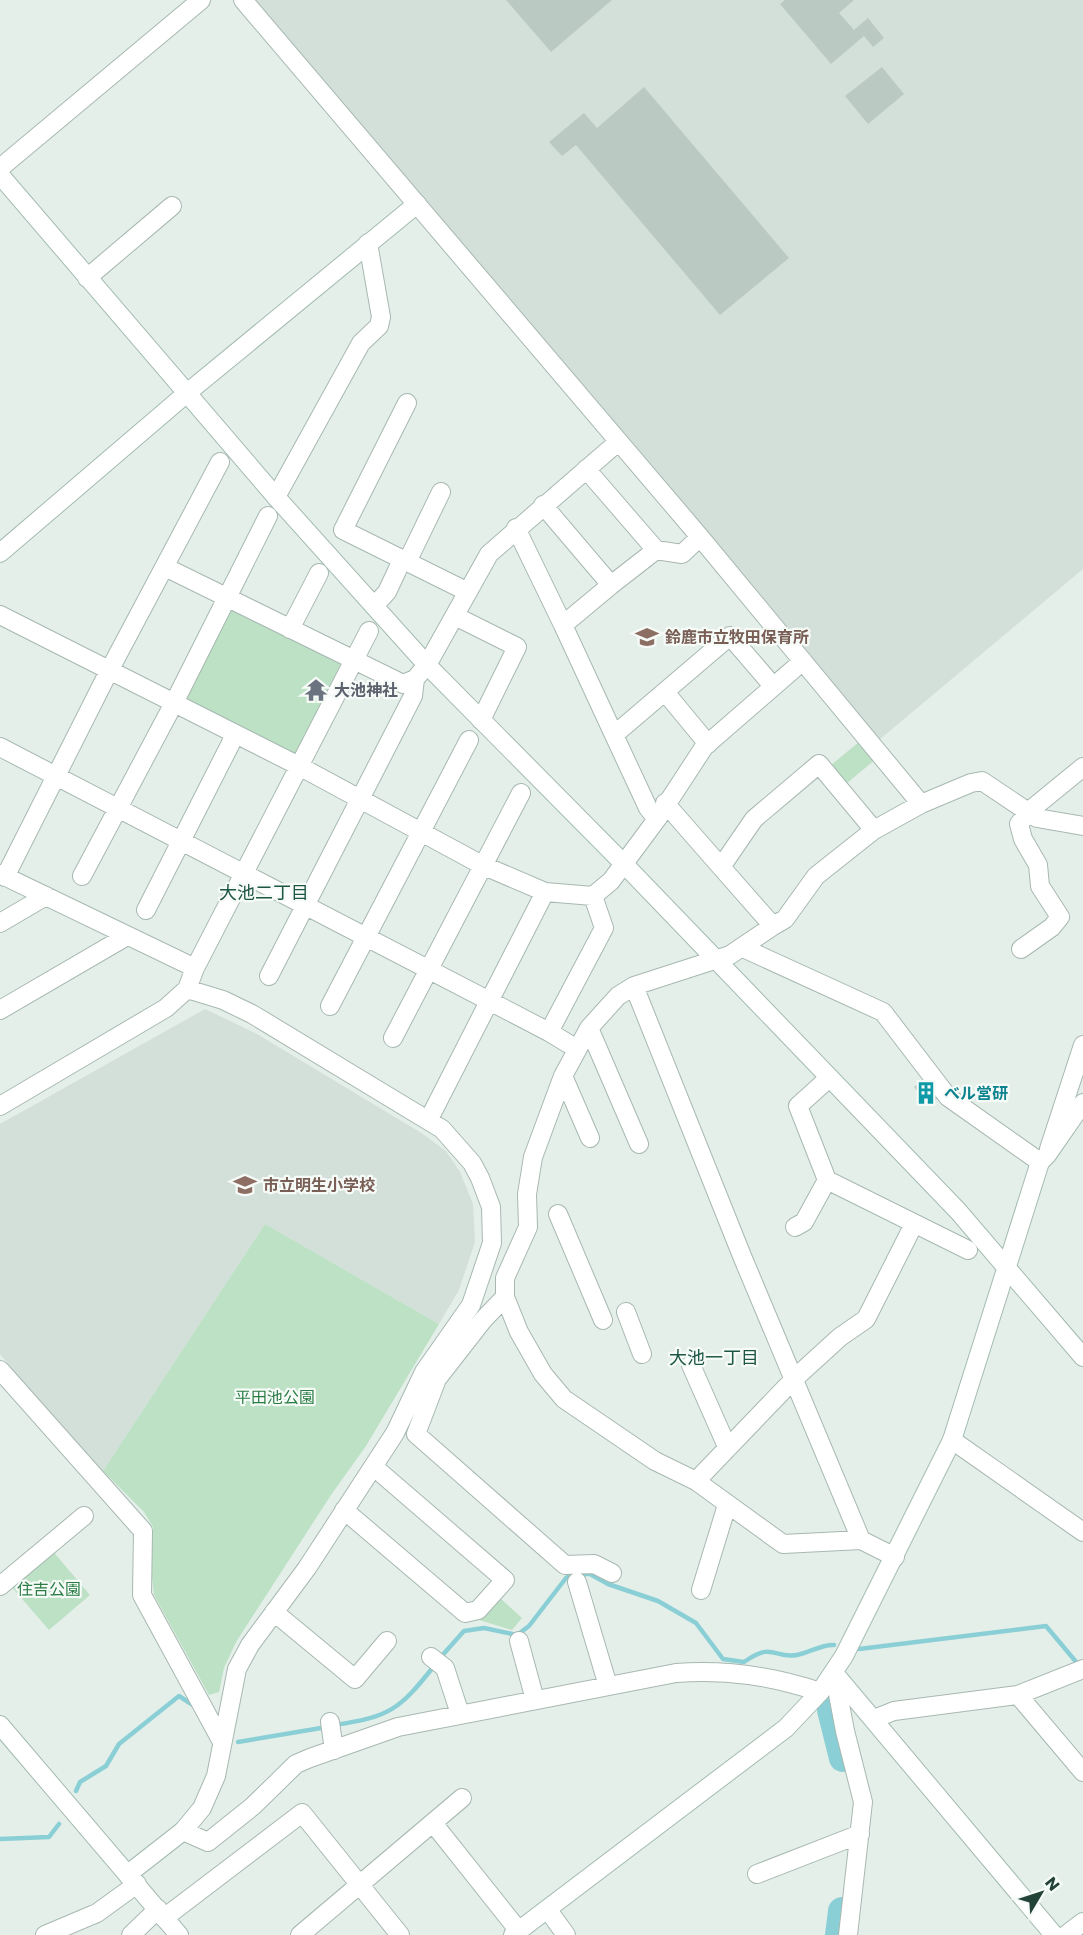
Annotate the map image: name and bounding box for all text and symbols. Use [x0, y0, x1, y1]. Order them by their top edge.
school or university icon: 鈴鹿市立牧田保育所 [634, 624, 660, 650]
place label: 鈴鹿市立牧田保育所 [665, 626, 809, 649]
temple icon: 大池神社 [303, 677, 329, 703]
place label: 大池神社 [334, 679, 398, 702]
district label: 大池二丁目 [219, 880, 309, 905]
building icon: べル営研 [913, 1080, 939, 1106]
place label: べル営研 [944, 1082, 1008, 1105]
school or university icon: 市立明生小学校 [232, 1172, 258, 1198]
place label: 市立明生小学校 [263, 1174, 375, 1197]
district label: 大池一丁目 [669, 1345, 759, 1370]
park label: 平田池公園 [235, 1386, 315, 1409]
park label: 住吉公園 [17, 1578, 81, 1601]
north arrow [1011, 1863, 1071, 1923]
text: N [1040, 1872, 1065, 1896]

